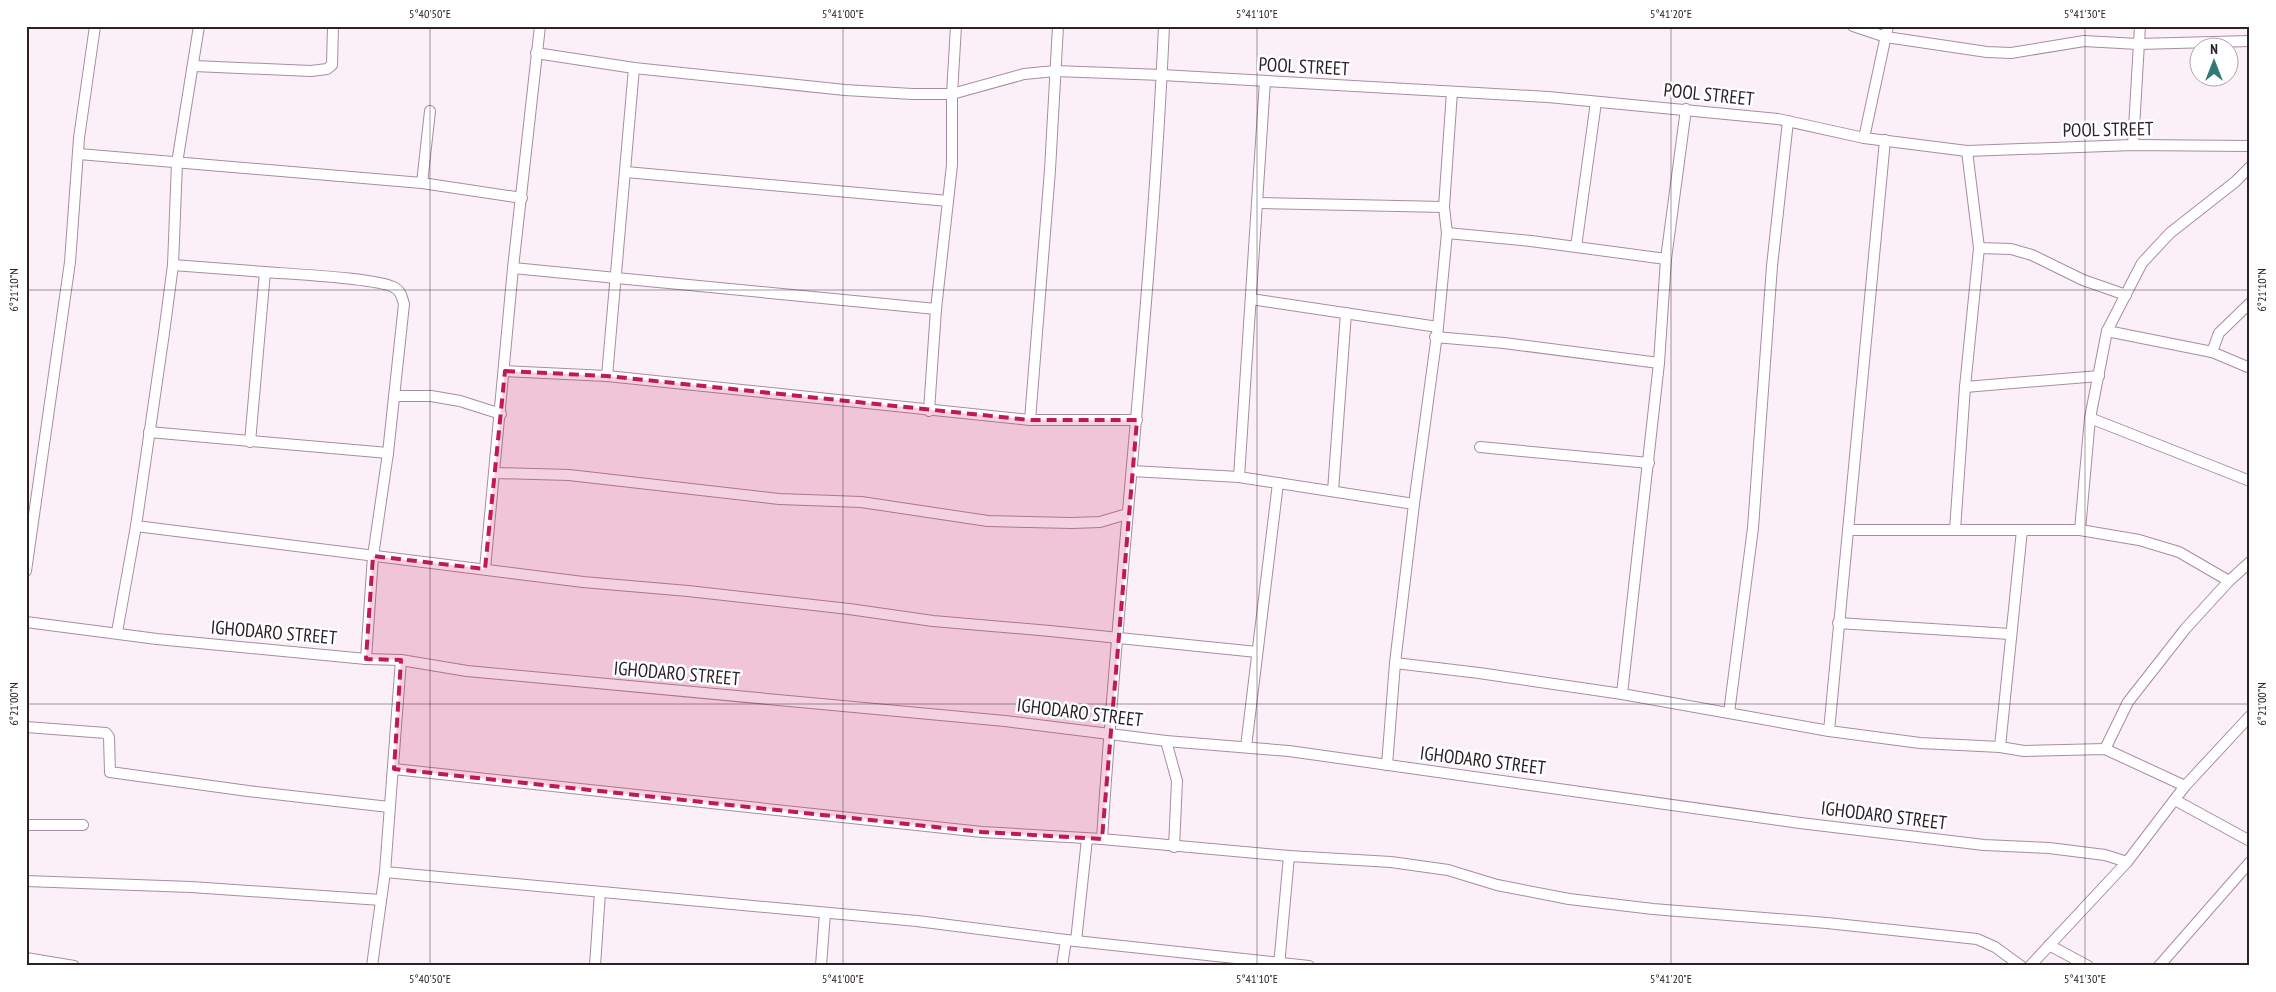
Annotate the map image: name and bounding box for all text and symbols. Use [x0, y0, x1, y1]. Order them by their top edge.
text: 5°40'50"E [409, 6, 451, 21]
text: 5°41'00"E [822, 6, 864, 21]
text: 5°41'10"E [1236, 6, 1278, 21]
text: 5°41'20"E [1650, 6, 1692, 21]
text: 5°41'30"E [2064, 6, 2106, 21]
north arrow [2188, 38, 2238, 88]
text: N [2210, 40, 2218, 58]
street label: POOL STREET [1258, 52, 1351, 80]
street label: POOL STREET [1663, 77, 1756, 111]
street label: POOL STREET [2062, 116, 2154, 142]
text: 6°21'10"N [6, 268, 21, 312]
text: 6°21'10"N [2254, 268, 2269, 312]
street label: IGHODARO STREET [210, 615, 339, 650]
street label: IGHODARO STREET [613, 656, 742, 691]
text: 6°21'00"N [6, 682, 21, 726]
text: 6°21'00"N [2254, 682, 2269, 726]
street label: IGHODARO STREET [1016, 692, 1145, 732]
street label: IGHODARO STREET [1419, 740, 1548, 780]
street label: IGHODARO STREET [1820, 795, 1949, 835]
text: 5°40'50"E [409, 971, 451, 986]
text: 5°41'00"E [822, 971, 864, 986]
text: 5°41'10"E [1236, 971, 1278, 986]
text: 5°41'20"E [1650, 971, 1692, 986]
text: 5°41'30"E [2064, 971, 2106, 986]

